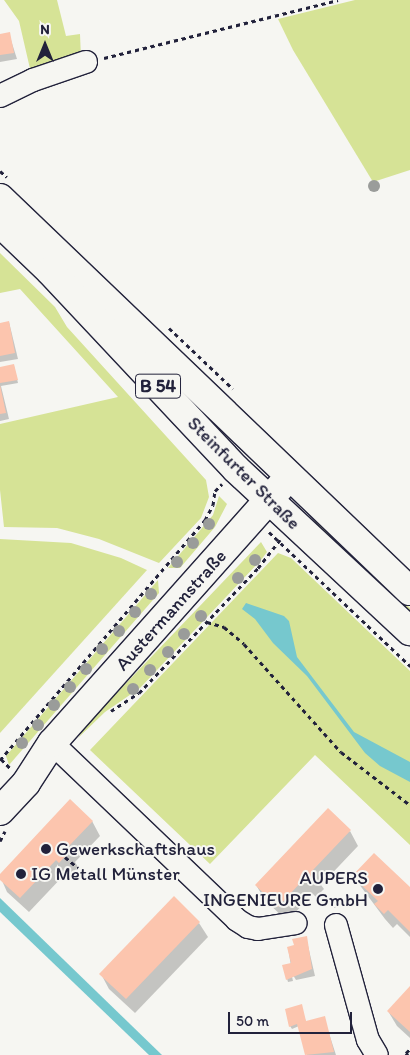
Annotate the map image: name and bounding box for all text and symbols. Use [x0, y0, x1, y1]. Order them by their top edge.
north arrow [20, 20, 70, 70]
text: N [40, 21, 50, 38]
road number: B 54 [134, 371, 182, 402]
street label: Steinfurter Straße [183, 412, 305, 534]
street label: Austermannstraße [111, 545, 231, 675]
place label: Gewerkschaftshaus [56, 838, 215, 860]
marker: Gewerkschaftshaus [40, 843, 52, 855]
place label: IG Metall Münster [31, 863, 179, 885]
place label: AUPERS INGENIEURE GmbH [203, 867, 368, 911]
marker: IG Metall Münster [15, 868, 27, 880]
marker: AUPERS INGENIEURE GmbH [372, 883, 384, 895]
scale bar [230, 1002, 354, 1034]
text: 50 m [236, 1012, 269, 1030]

